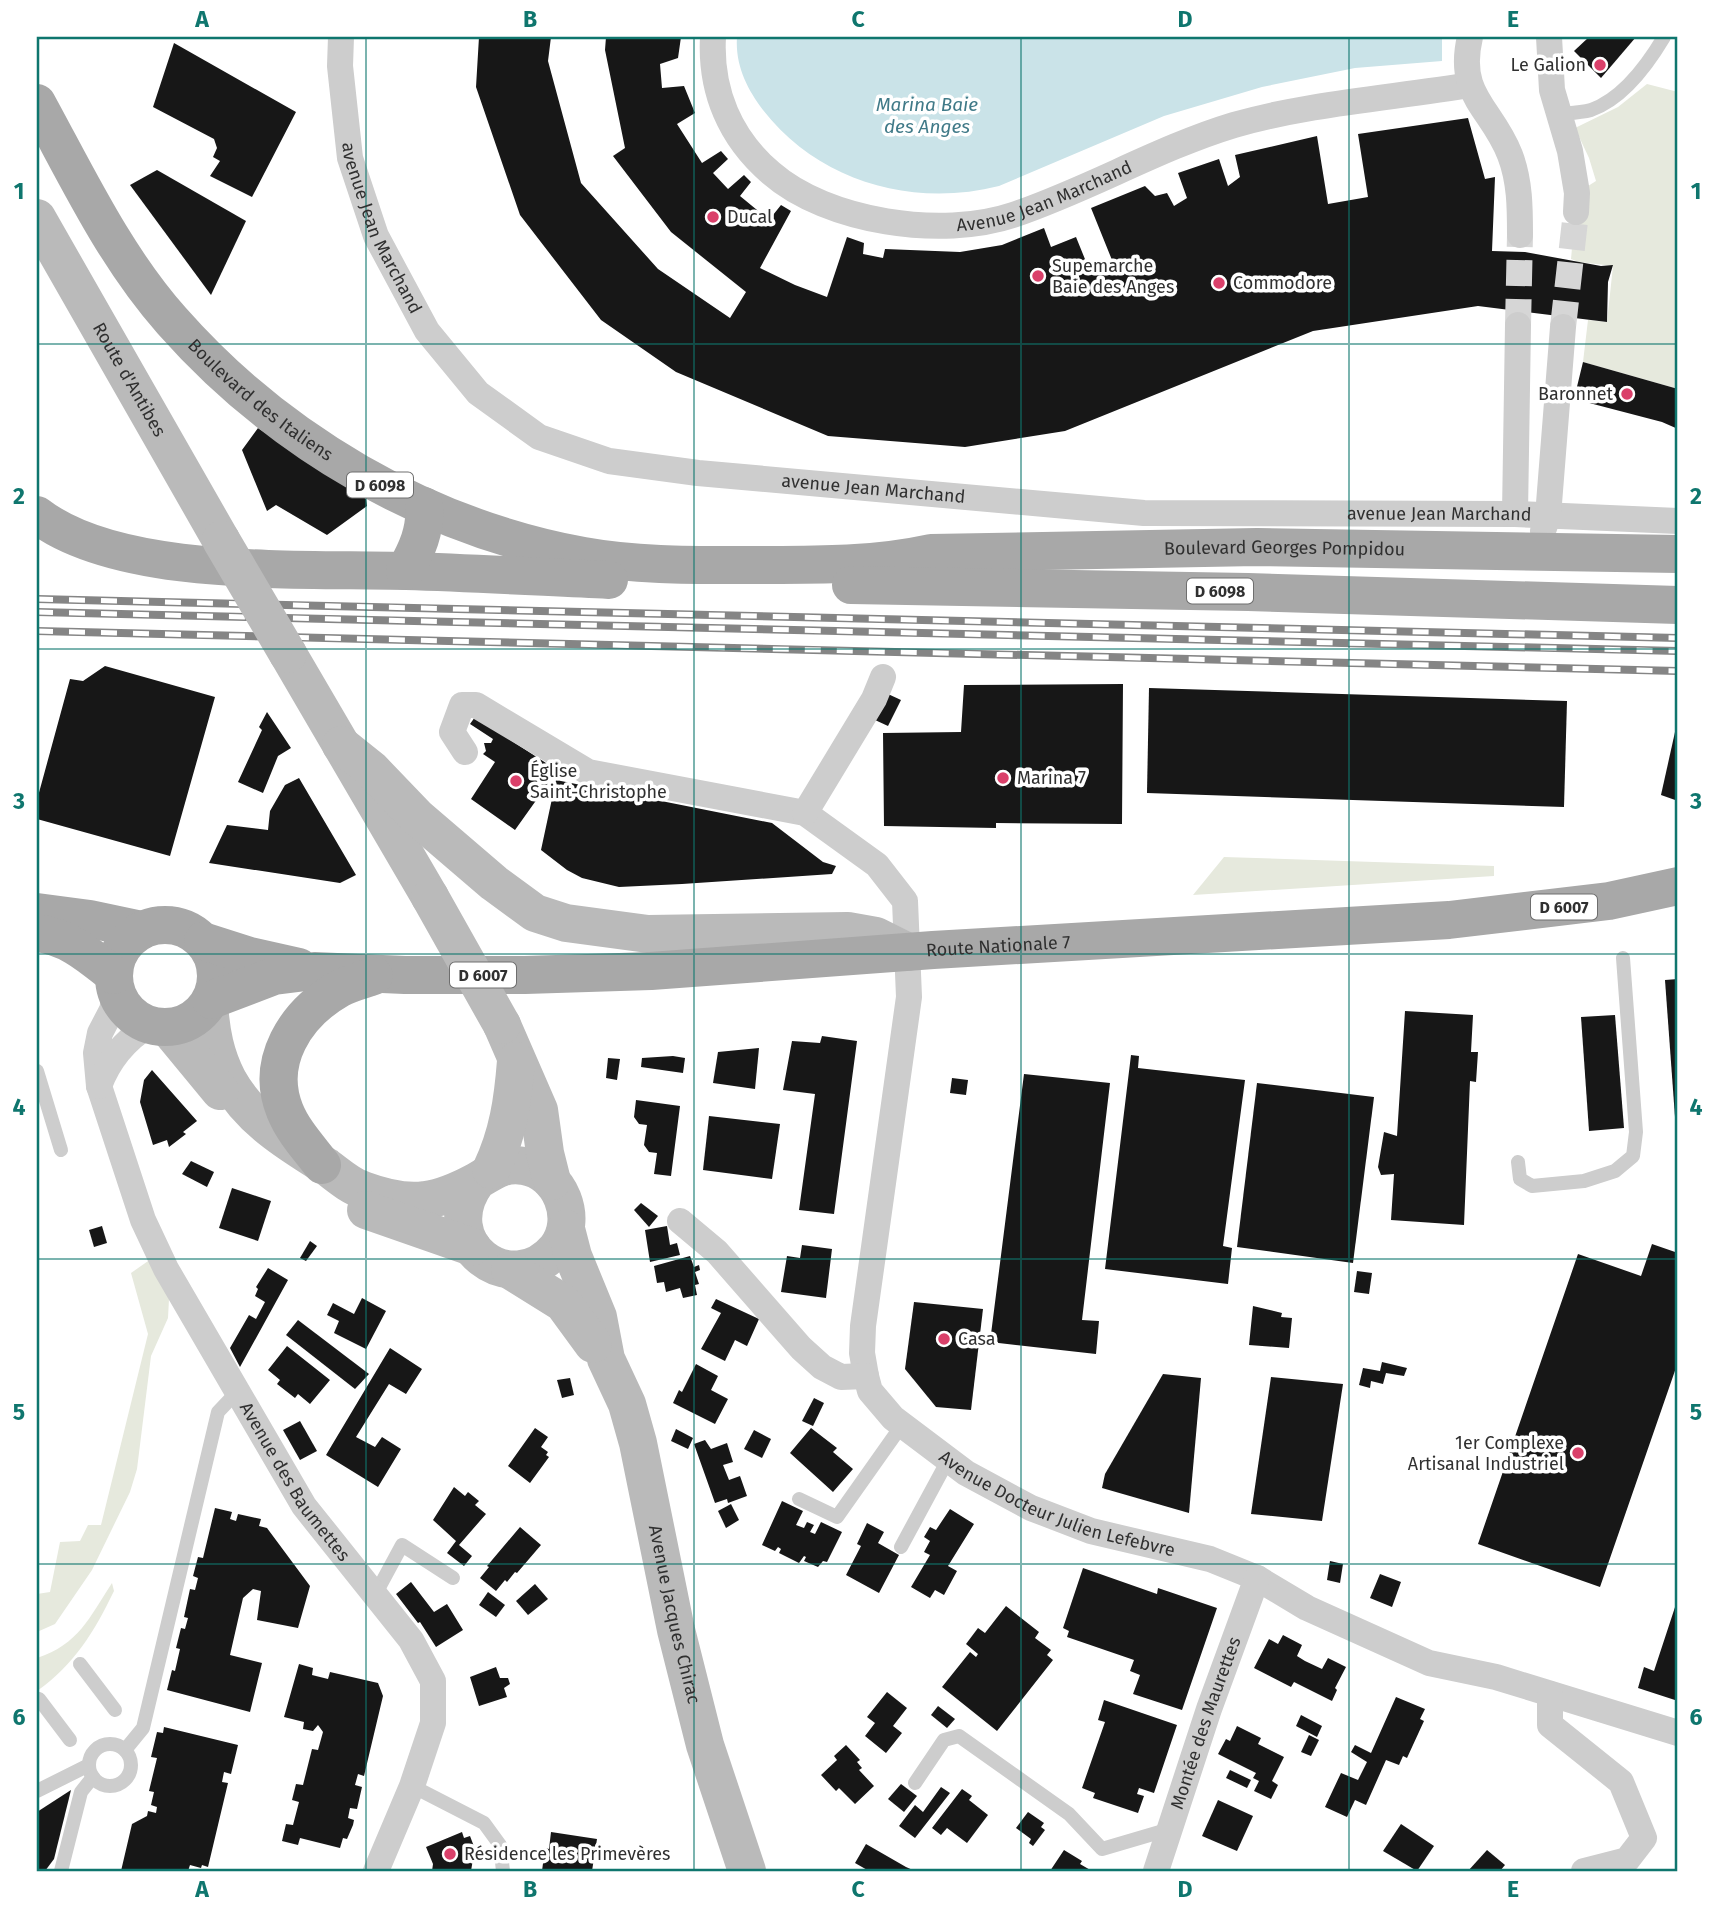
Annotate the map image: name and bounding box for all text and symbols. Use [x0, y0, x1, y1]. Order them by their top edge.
text: A [194, 5, 209, 33]
text: B [523, 5, 537, 33]
text: C [851, 5, 865, 33]
text: D [1178, 5, 1193, 33]
text: E [1507, 5, 1519, 33]
place label: Le Galion [1511, 54, 1586, 76]
marker: Le Galion [1592, 57, 1608, 73]
water label: Marina Baie des Anges [876, 93, 978, 138]
street label: avenue Jean Marchand [337, 141, 427, 317]
street label: Avenue Jean Marchand [956, 156, 1135, 236]
text: 1 [14, 177, 24, 205]
text: 1 [1691, 177, 1701, 205]
place label: Ducal [727, 206, 772, 228]
marker: Ducal [705, 209, 721, 225]
place label: Supemarche Baie des Anges [1052, 255, 1174, 298]
marker: Supemarche Baie des Anges [1030, 268, 1046, 284]
place label: Commodore [1233, 272, 1332, 294]
marker: Commodore [1211, 275, 1227, 291]
street label: Route d'Antibes [88, 318, 171, 441]
street label: Boulevard des Italiens [183, 334, 337, 466]
place label: Baronnet [1538, 383, 1613, 405]
marker: Baronnet [1619, 386, 1635, 402]
street label: avenue Jean Marchand [780, 470, 966, 508]
road number: D 6098 [347, 472, 413, 498]
text: 2 [13, 482, 25, 510]
text: 2 [1690, 482, 1702, 510]
street label: avenue Jean Marchand [1347, 503, 1532, 526]
street label: Boulevard Georges Pompidou [1164, 536, 1405, 560]
road number: D 6098 [1187, 578, 1253, 604]
place label: Église Saint-Christophe [530, 759, 667, 803]
place label: Marina 7 [1017, 767, 1086, 789]
marker: Marina 7 [995, 770, 1011, 786]
marker: Église Saint-Christophe [508, 773, 524, 789]
text: 3 [12, 787, 25, 815]
text: 3 [1689, 787, 1702, 815]
road number: D 6007 [1531, 894, 1597, 920]
street label: Route Nationale 7 [925, 931, 1071, 961]
road number: D 6007 [450, 962, 516, 987]
text: 4 [13, 1093, 26, 1121]
text: 4 [1690, 1093, 1703, 1121]
place label: Casa [958, 1328, 996, 1350]
marker: Casa [936, 1331, 952, 1347]
text: 5 [13, 1398, 25, 1426]
street label: Avenue des Baumettes [235, 1398, 355, 1566]
text: 5 [1690, 1398, 1702, 1426]
place label: 1er Complexe Artisanal Industriel [1408, 1432, 1564, 1475]
marker: 1er Complexe Artisanal Industriel [1570, 1445, 1586, 1461]
street label: Avenue Docteur Julien Lefebvre [935, 1446, 1177, 1561]
street label: Avenue Jacques Chirac [644, 1523, 705, 1707]
street label: Montée des Maurettes [1166, 1634, 1245, 1812]
text: 6 [13, 1703, 26, 1731]
text: 6 [1690, 1703, 1703, 1731]
place label: Résidence les Primevères [464, 1843, 671, 1865]
marker: Résidence les Primevères [442, 1846, 458, 1862]
text: A [194, 1875, 209, 1903]
text: B [523, 1875, 537, 1903]
text: C [851, 1875, 865, 1903]
text: D [1178, 1875, 1193, 1903]
text: E [1507, 1875, 1519, 1903]

